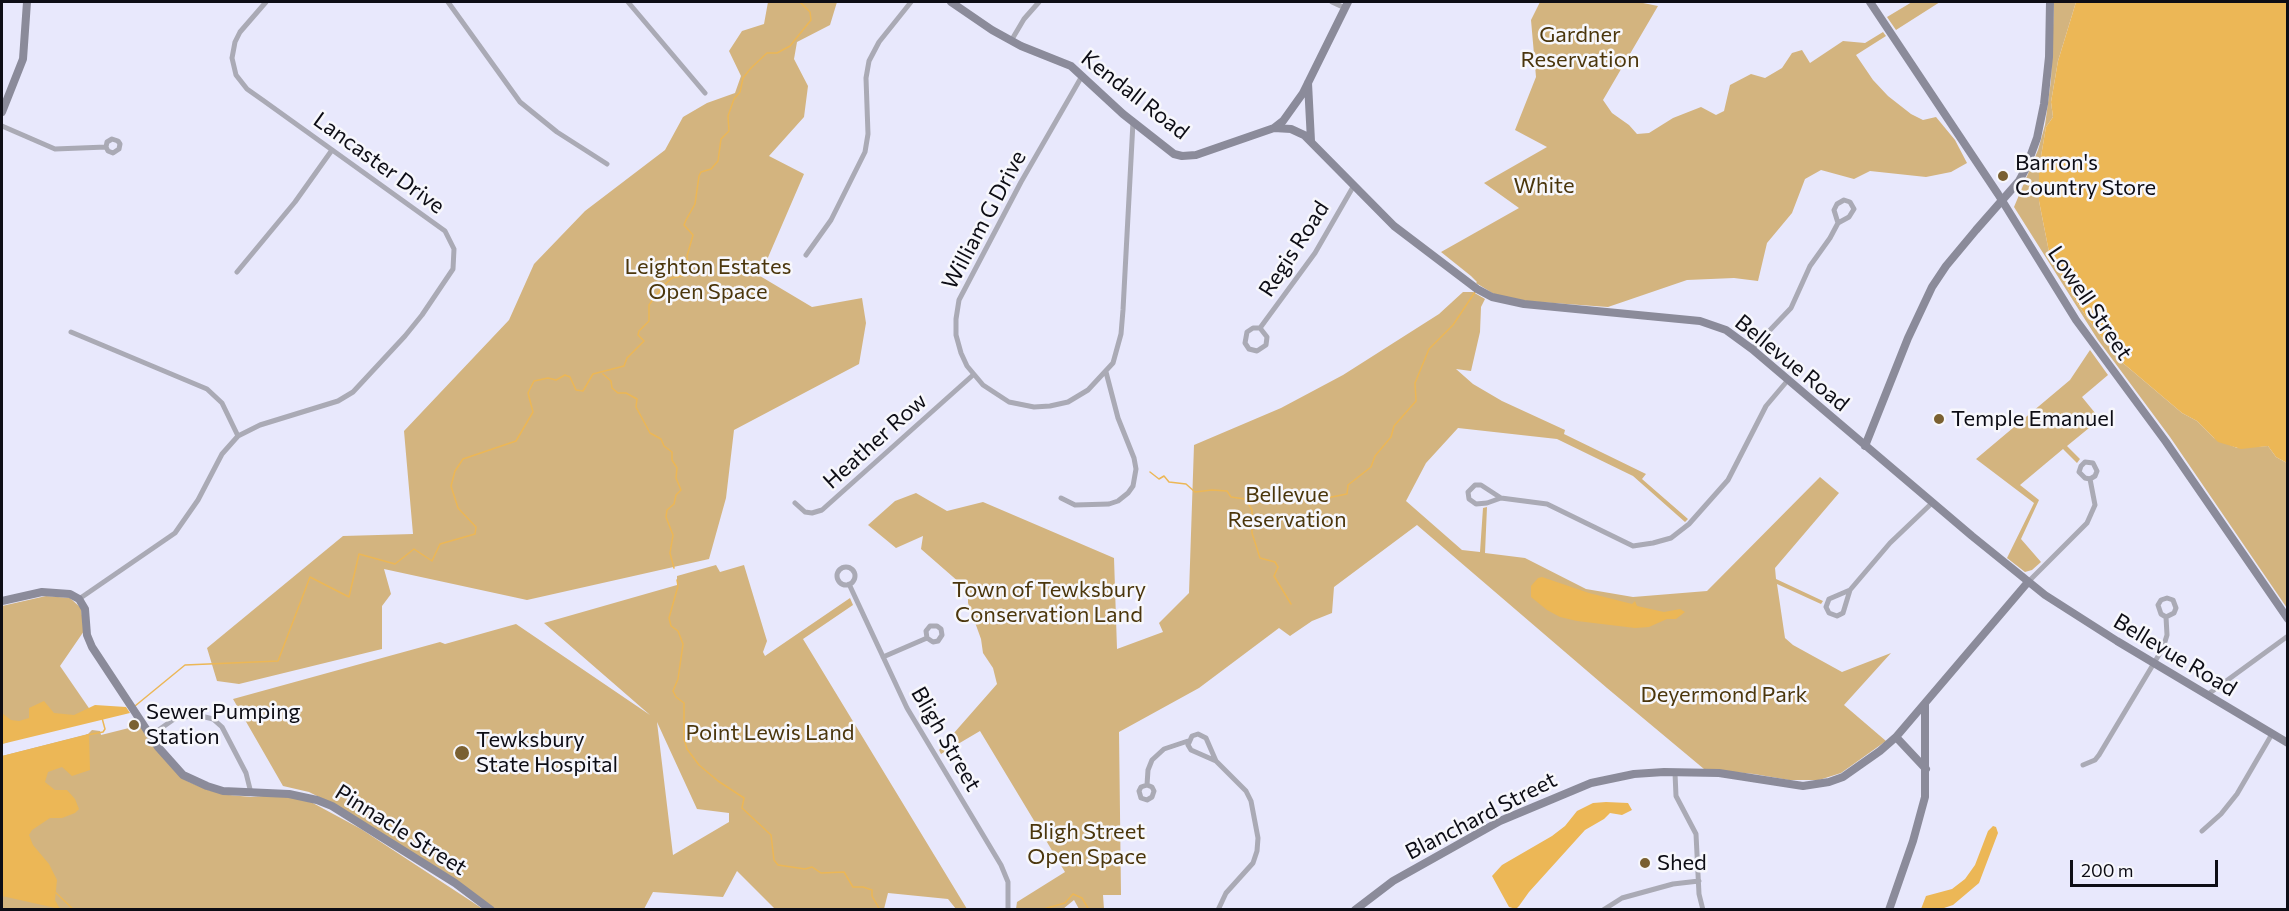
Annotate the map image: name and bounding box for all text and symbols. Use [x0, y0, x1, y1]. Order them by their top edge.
park label: Gardner Reservation [1520, 22, 1640, 74]
street label: Kendall Road [1076, 45, 1194, 145]
street label: Lancaster Drive [308, 107, 450, 219]
street label: William G Drive [936, 146, 1032, 294]
place label: Barron's Country Store [2015, 150, 2156, 202]
marker: Barron's Country Store [1996, 169, 2010, 183]
park label: White [1513, 173, 1575, 199]
street label: Regis Road [1253, 196, 1335, 302]
street label: Lowell Street [2042, 241, 2138, 365]
park label: Leighton Estates Open Space [624, 254, 792, 306]
street label: Bellevue Road [1730, 309, 1854, 417]
street label: Heather Row [818, 388, 932, 494]
place label: Temple Emanuel [1951, 406, 2114, 432]
marker: Temple Emanuel [1932, 412, 1946, 426]
park label: Bellevue Reservation [1227, 482, 1347, 534]
park label: Town of Tewksbury Conservation Land [952, 577, 1146, 628]
street label: Bellevue Road [2109, 608, 2241, 702]
street label: Bligh Street [905, 682, 987, 796]
park label: Deyermond Park [1641, 682, 1807, 708]
place label: Sewer Pumping Station [146, 699, 301, 750]
marker: Sewer Pumping Station [127, 718, 141, 732]
park label: Point Lewis Land [686, 720, 854, 746]
place label: Tewksbury State Hospital [476, 727, 618, 778]
marker: Tewksbury State Hospital [453, 744, 471, 762]
street label: Blanchard Street [1401, 766, 1561, 866]
street label: Pinnacle Street [330, 779, 472, 881]
park label: Bligh Street Open Space [1027, 819, 1147, 870]
scale bar [2073, 848, 2222, 886]
place label: Shed [1657, 850, 1707, 876]
marker: Shed [1638, 856, 1652, 870]
text: 200 m [2081, 859, 2134, 881]

